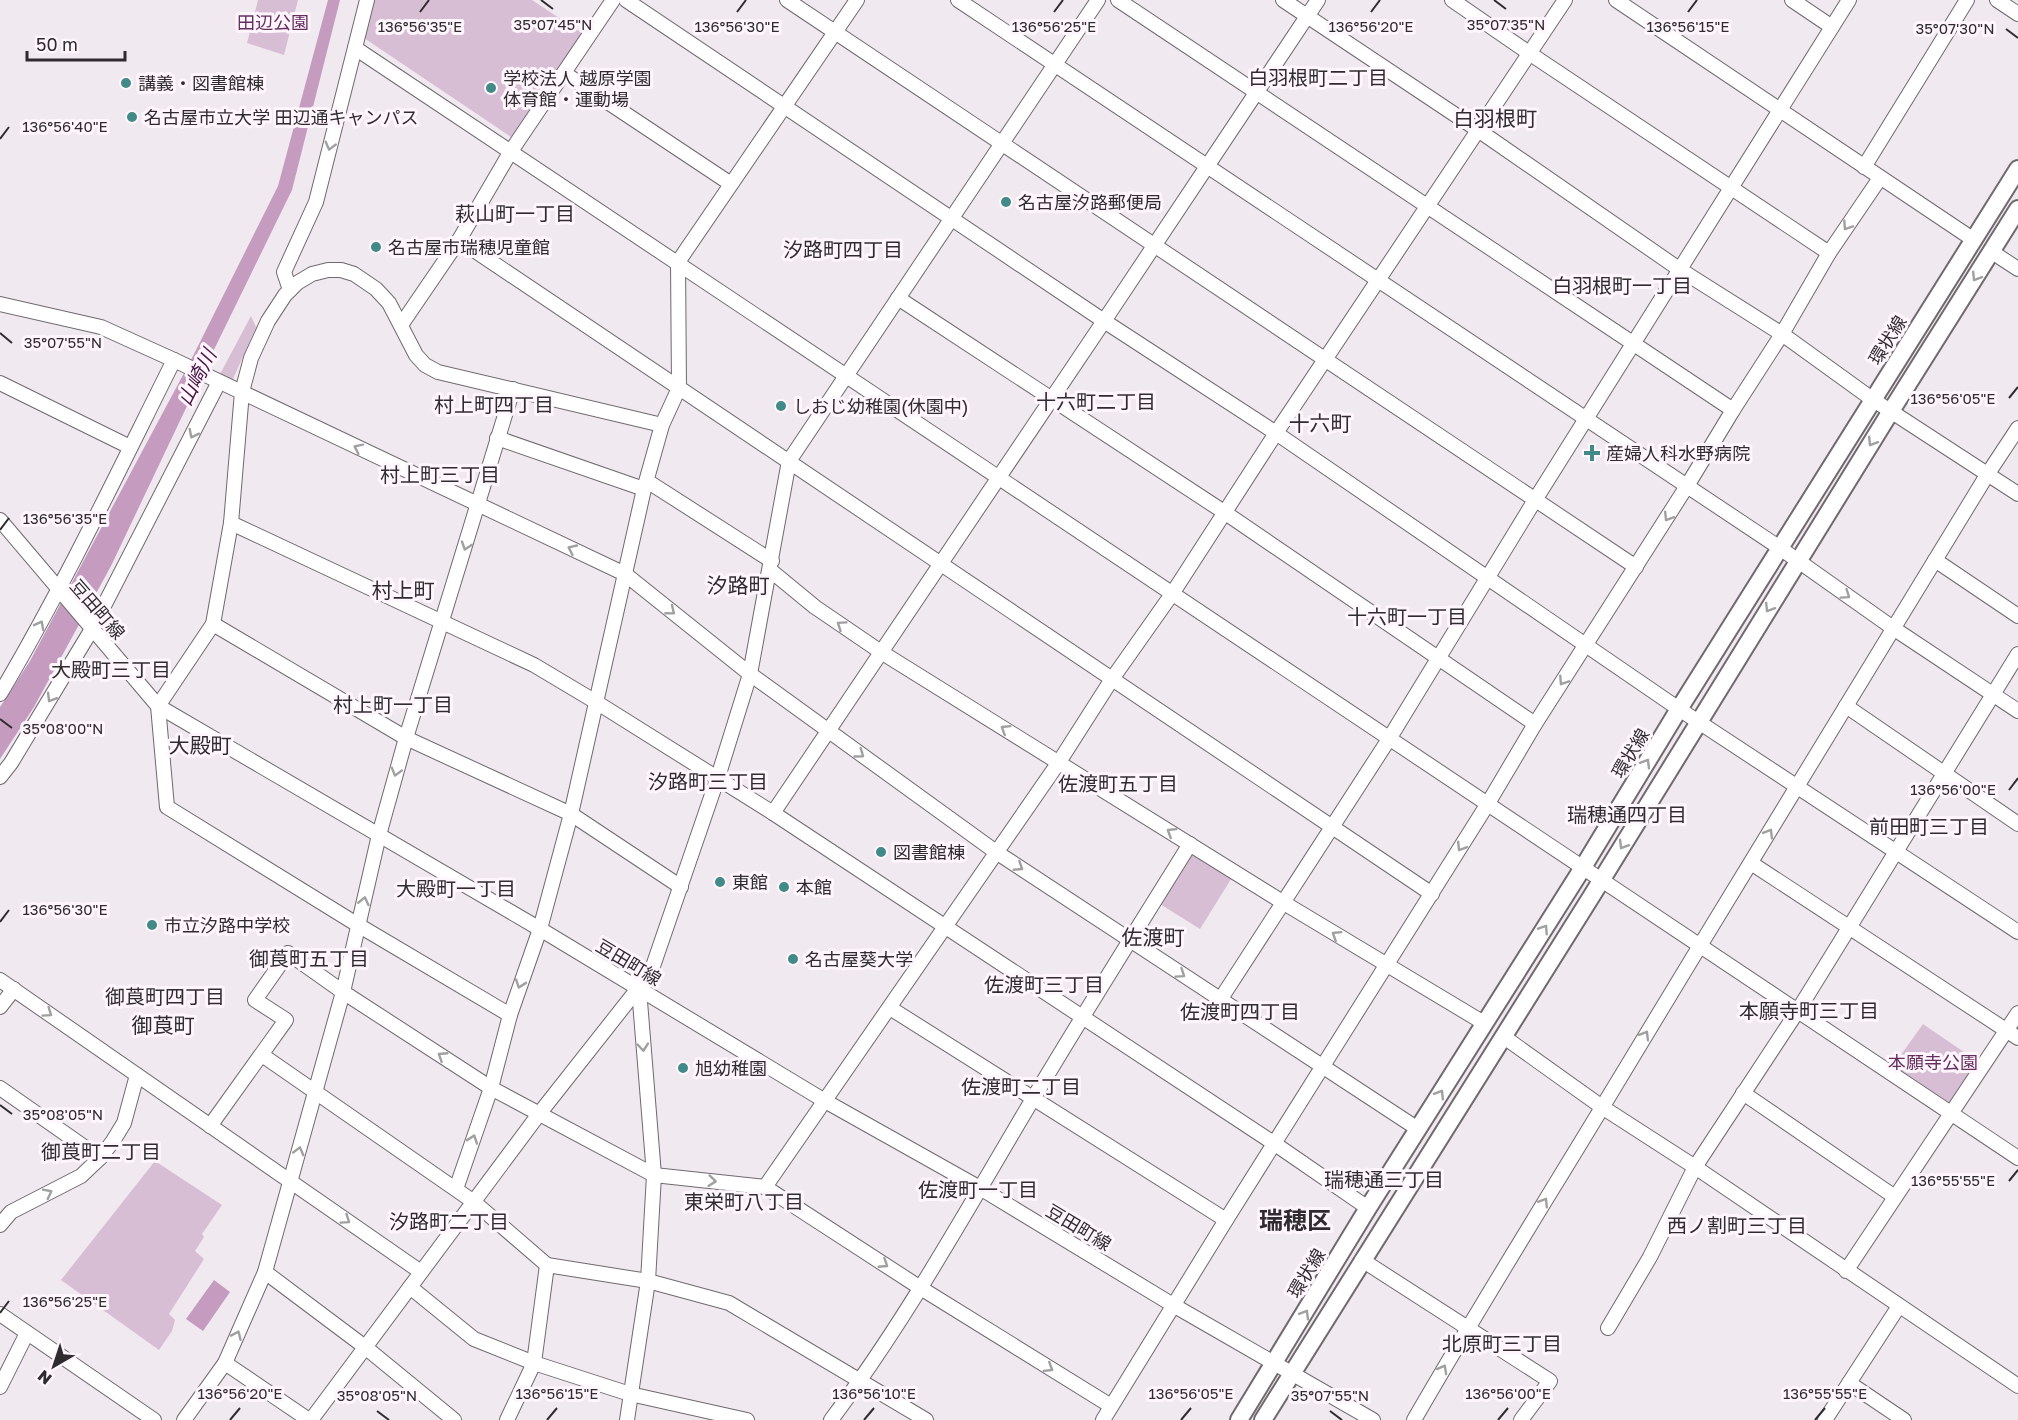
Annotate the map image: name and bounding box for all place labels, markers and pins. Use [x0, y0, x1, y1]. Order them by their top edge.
place label: 学校法人 越原学園 体育館・運動場 [503, 67, 652, 110]
place label: 講義・図書館棟 [138, 72, 264, 94]
marker: 講義・図書館棟 [119, 76, 133, 90]
marker: 学校法人 越原学園 体育館・運動場 [484, 81, 498, 95]
place label: 名古屋市立大学 田辺通キャンパス [144, 106, 419, 128]
marker: 名古屋市立大学 田辺通キャンパス [125, 110, 139, 124]
place label: 名古屋汐路郵便局 [1018, 191, 1162, 213]
marker: 名古屋汐路郵便局 [999, 195, 1013, 209]
place label: 名古屋市瑞穂児童館 [388, 236, 550, 258]
marker: 名古屋市瑞穂児童館 [369, 240, 383, 254]
place label: しおじ幼稚園(休園中) [793, 395, 969, 417]
marker: しおじ幼稚園(休園中) [774, 399, 788, 413]
place label: 産婦人科水野病院 [1606, 442, 1750, 464]
marker: 産婦人科水野病院 [1583, 444, 1601, 462]
place label: 図書館棟 [893, 841, 965, 863]
marker: 図書館棟 [874, 845, 888, 859]
place label: 東館 [732, 871, 768, 893]
marker: 東館 [713, 875, 727, 889]
place label: 本館 [796, 876, 832, 898]
marker: 本館 [777, 880, 791, 894]
place label: 市立汐路中学校 [164, 914, 290, 936]
marker: 市立汐路中学校 [145, 918, 159, 932]
place label: 名古屋葵大学 [805, 948, 913, 970]
marker: 名古屋葵大学 [786, 952, 800, 966]
place label: 旭幼稚園 [695, 1057, 767, 1079]
marker: 旭幼稚園 [676, 1061, 690, 1075]

